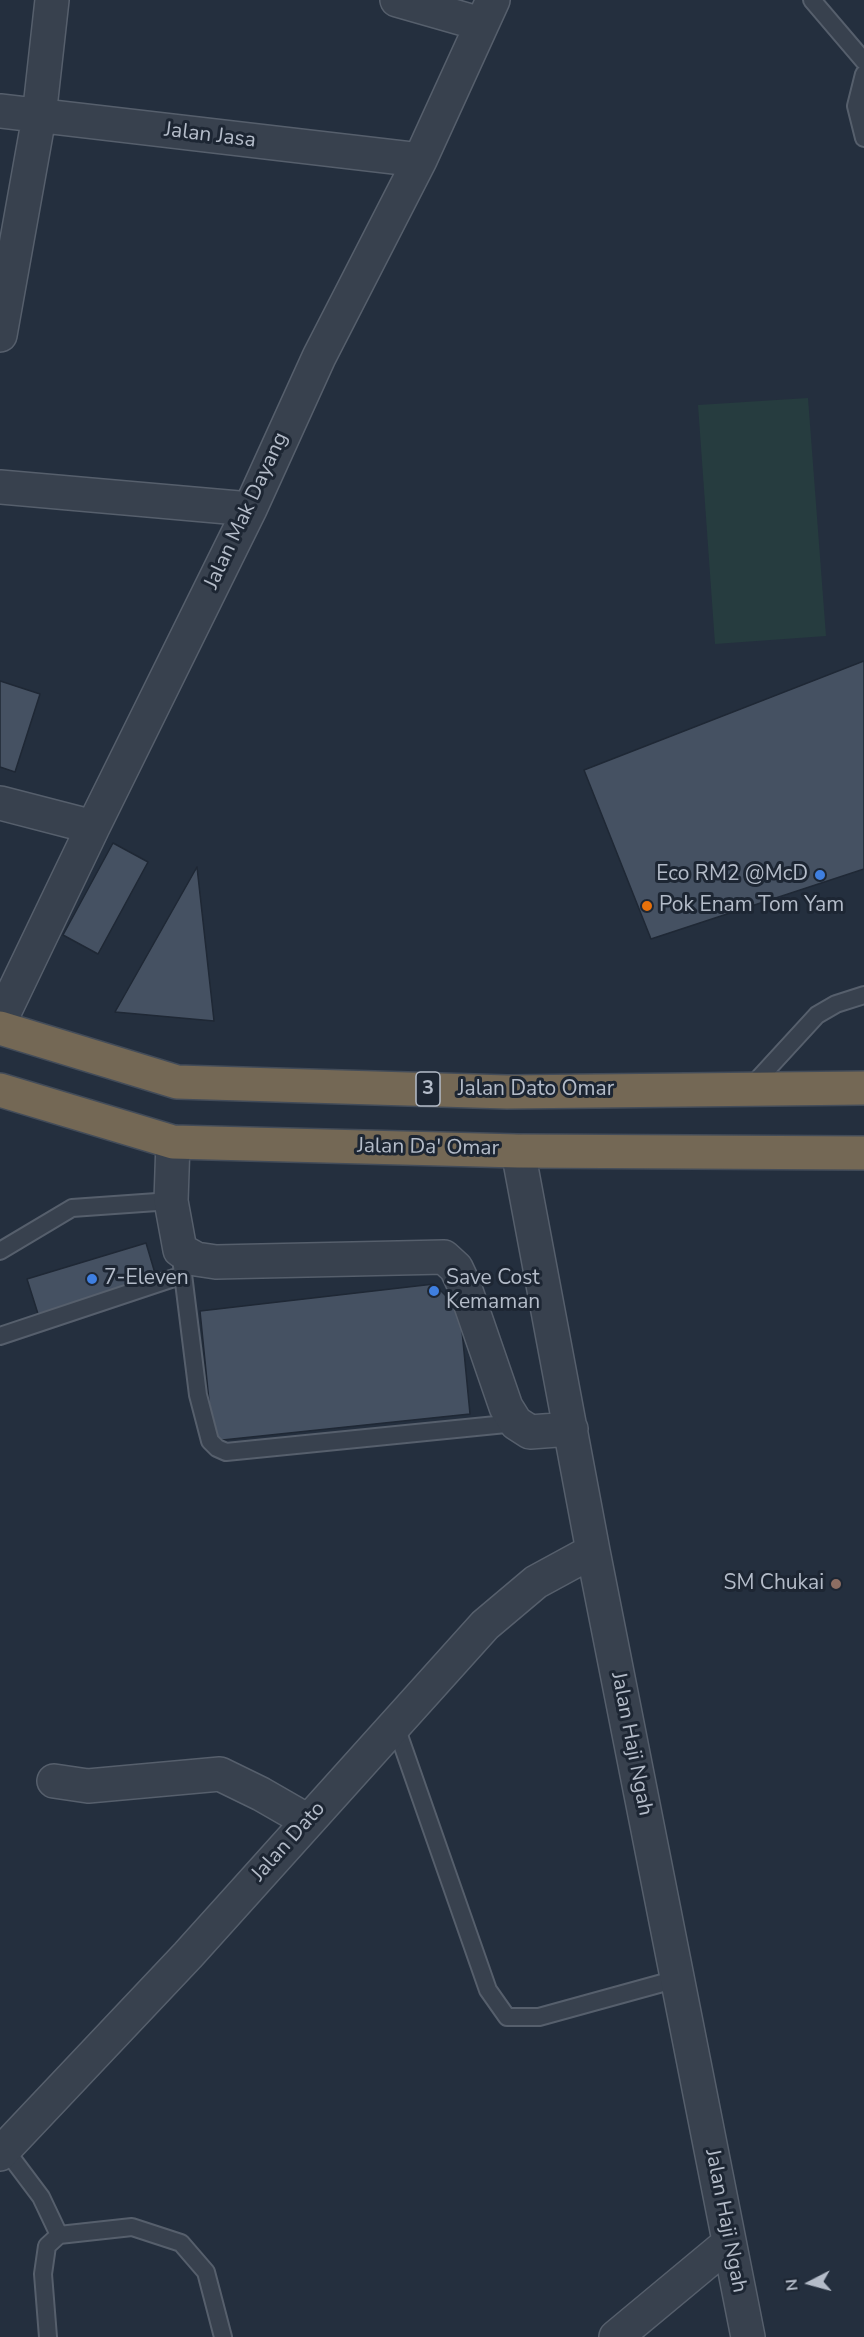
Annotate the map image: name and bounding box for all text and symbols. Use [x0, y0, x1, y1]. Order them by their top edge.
street label: Jalan Jasa [163, 118, 257, 154]
street label: Jalan Mak Dayang [200, 429, 294, 593]
place label: Eco RM2 @McD [656, 862, 808, 888]
marker: Eco RM2 @McD [813, 868, 827, 882]
place label: Pok Enam Tom Yam [659, 893, 844, 919]
marker: Pok Enam Tom Yam [640, 899, 654, 913]
road number: 3 [416, 1072, 440, 1106]
street label: Jalan Dato Omar [458, 1077, 614, 1103]
street label: Jalan Da' Omar [357, 1134, 499, 1162]
place label: 7-Eleven [104, 1266, 189, 1292]
place label: Save Cost Kemaman [446, 1266, 540, 1316]
marker: 7-Eleven [85, 1272, 99, 1286]
marker: Save Cost Kemaman [427, 1284, 441, 1298]
place label: SM Chukai [723, 1571, 824, 1597]
marker: SM Chukai [829, 1577, 843, 1591]
street label: Jalan Haji Ngah [605, 1670, 657, 1818]
street label: Jalan Dato [247, 1797, 331, 1887]
street label: Jalan Haji Ngah [699, 2147, 751, 2295]
north arrow [780, 2253, 840, 2313]
text: N [781, 2278, 804, 2292]

